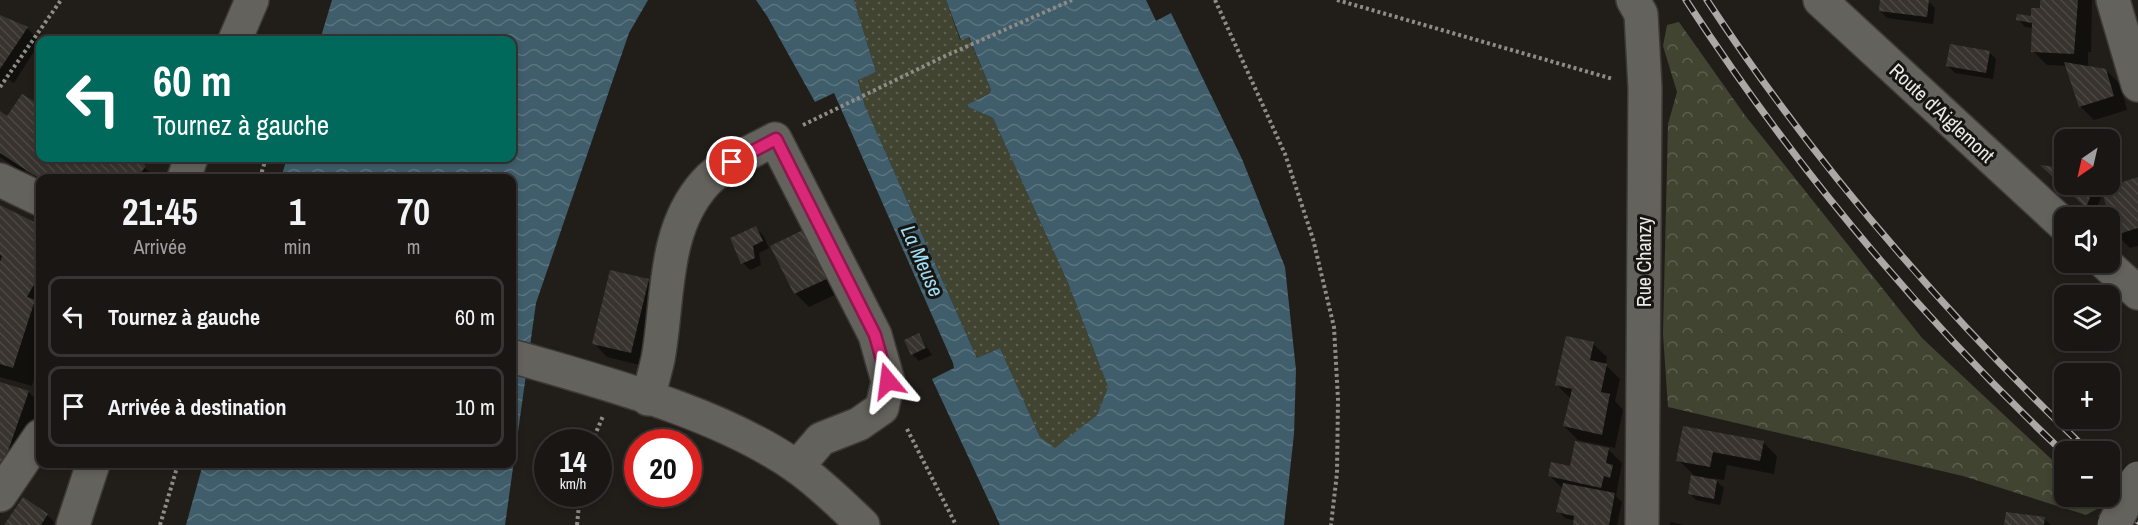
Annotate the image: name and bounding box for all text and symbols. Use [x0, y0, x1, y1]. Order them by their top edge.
text: 60 m [153, 53, 232, 109]
street label: Route d'Aiglemont [1884, 57, 2001, 169]
icon: left [54, 60, 132, 138]
text: Tournez à gauche [153, 107, 329, 143]
north arrow [2054, 129, 2120, 195]
map controls [2054, 129, 2120, 507]
pin [706, 136, 757, 187]
icon: arrive [715, 145, 748, 178]
text: 21:45 [122, 188, 198, 236]
text: 1 [289, 188, 306, 236]
text: 70 [397, 188, 430, 236]
button: sound [2054, 207, 2120, 273]
street label: Rue Chanzy [1630, 216, 1657, 307]
water label: La Meuse [894, 220, 951, 301]
text: Arrivée [133, 233, 186, 260]
text: min [284, 233, 311, 260]
text: m [407, 233, 420, 260]
button: layers [2054, 285, 2120, 351]
icon: left [57, 300, 90, 333]
text: Tournez à gauche [108, 302, 260, 332]
text: 60 m [455, 302, 495, 332]
position arrow [856, 349, 920, 413]
button: + [2054, 363, 2120, 429]
icon: arrive [57, 390, 90, 423]
text: Arrivée à destination [108, 392, 286, 422]
text: 10 m [455, 392, 495, 422]
speed limit sign: 20 [624, 429, 702, 507]
text: 14 [559, 441, 587, 481]
button: − [2054, 441, 2120, 507]
text: km/h [560, 473, 586, 494]

